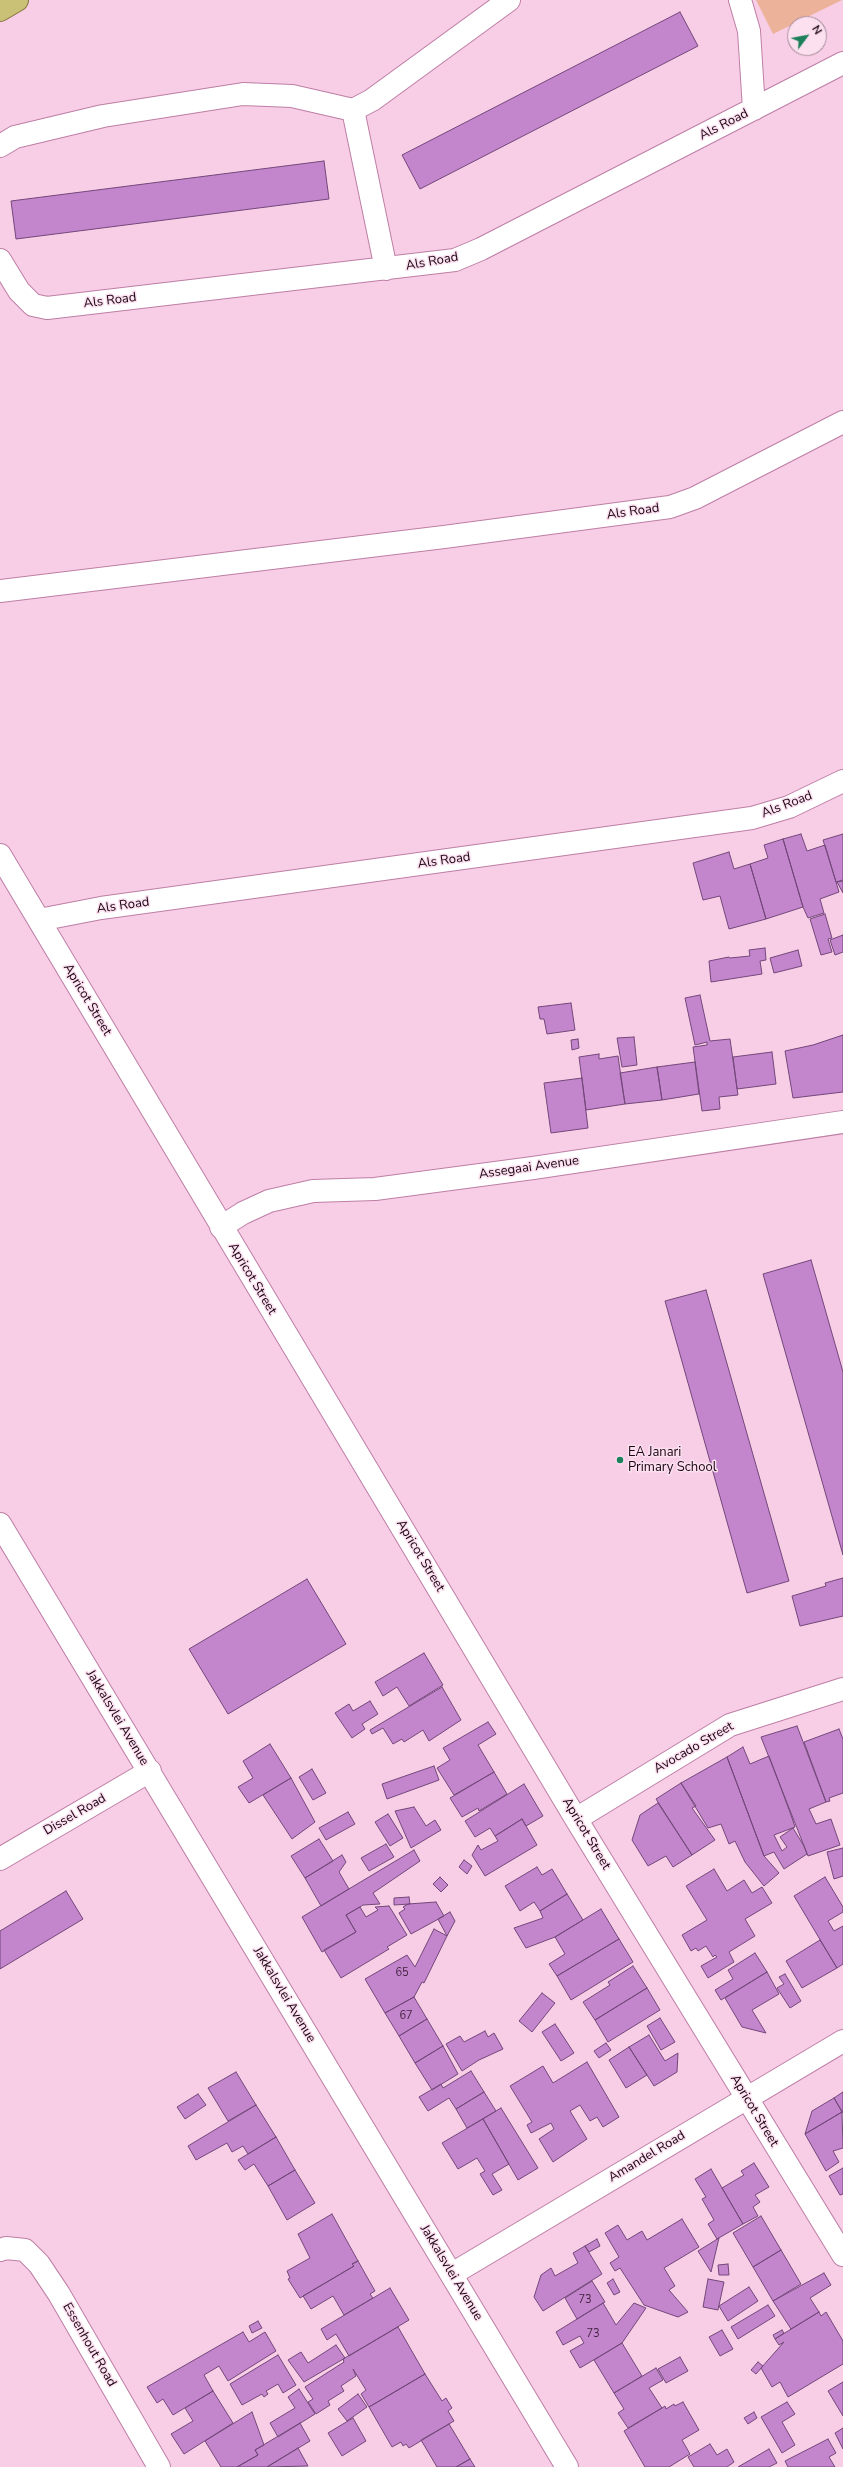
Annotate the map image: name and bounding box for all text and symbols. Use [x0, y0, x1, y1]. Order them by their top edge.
north arrow [787, 16, 827, 56]
text: N [808, 22, 825, 37]
street label: Als Road [697, 106, 751, 144]
street label: Als Road [404, 250, 460, 274]
street label: Als Road [83, 290, 137, 312]
street label: Als Road [606, 501, 660, 523]
street label: Als Road [759, 788, 815, 822]
street label: Als Road [417, 850, 471, 872]
street label: Als Road [96, 895, 150, 917]
street label: Apricot Street [59, 961, 115, 1039]
street label: Assegaai Avenue [478, 1153, 580, 1183]
street label: Apricot Street [224, 1240, 280, 1318]
place label: EA Janari Primary School [628, 1445, 717, 1476]
marker: EA Janari Primary School [615, 1455, 625, 1465]
street label: Apricot Street [392, 1517, 448, 1595]
street label: Jakkalsvlei Avenue [82, 1667, 152, 1769]
street label: Avocado Street [651, 1719, 737, 1777]
street label: Dissel Road [41, 1791, 109, 1839]
street label: Apricot Street [558, 1795, 614, 1873]
street label: Jakkalsvlei Avenue [249, 1944, 319, 2046]
house number: 65 [395, 1966, 409, 1980]
house number: 67 [399, 2009, 413, 2023]
street label: Apricot Street [726, 2072, 782, 2150]
street label: Amandel Road [606, 2128, 688, 2186]
street label: Jakkalsvlei Avenue [416, 2222, 486, 2324]
house number: 73 [578, 2293, 592, 2307]
street label: Essenhout Road [59, 2300, 119, 2390]
house number: 73 [586, 2327, 600, 2341]

